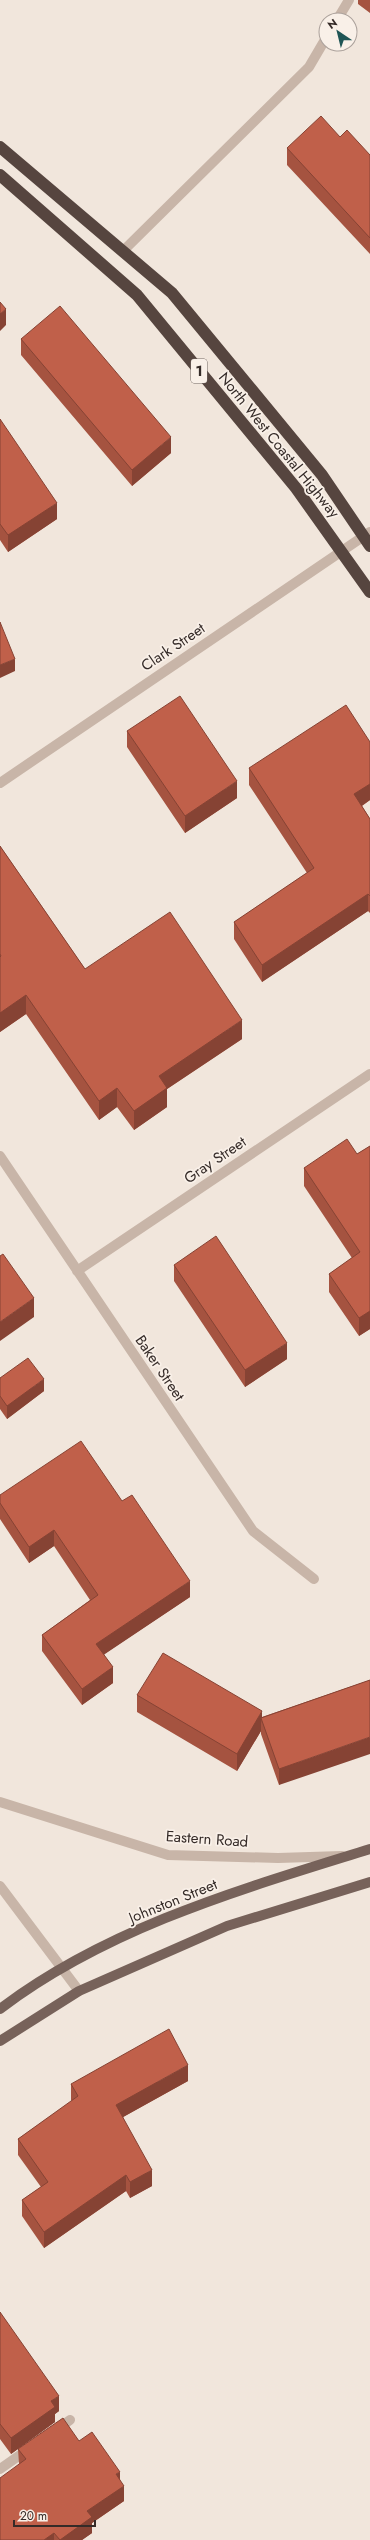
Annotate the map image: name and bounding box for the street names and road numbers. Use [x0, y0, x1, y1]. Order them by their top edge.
road number: 1 [191, 359, 207, 383]
street label: North West Coastal Highway [213, 367, 345, 523]
street label: Clark Street [137, 617, 210, 677]
street label: Gray Street [179, 1131, 251, 1189]
street label: Baker Street [130, 1331, 190, 1406]
street label: Eastern Road [165, 1825, 249, 1853]
street label: Johnston Street [124, 1873, 221, 1929]

